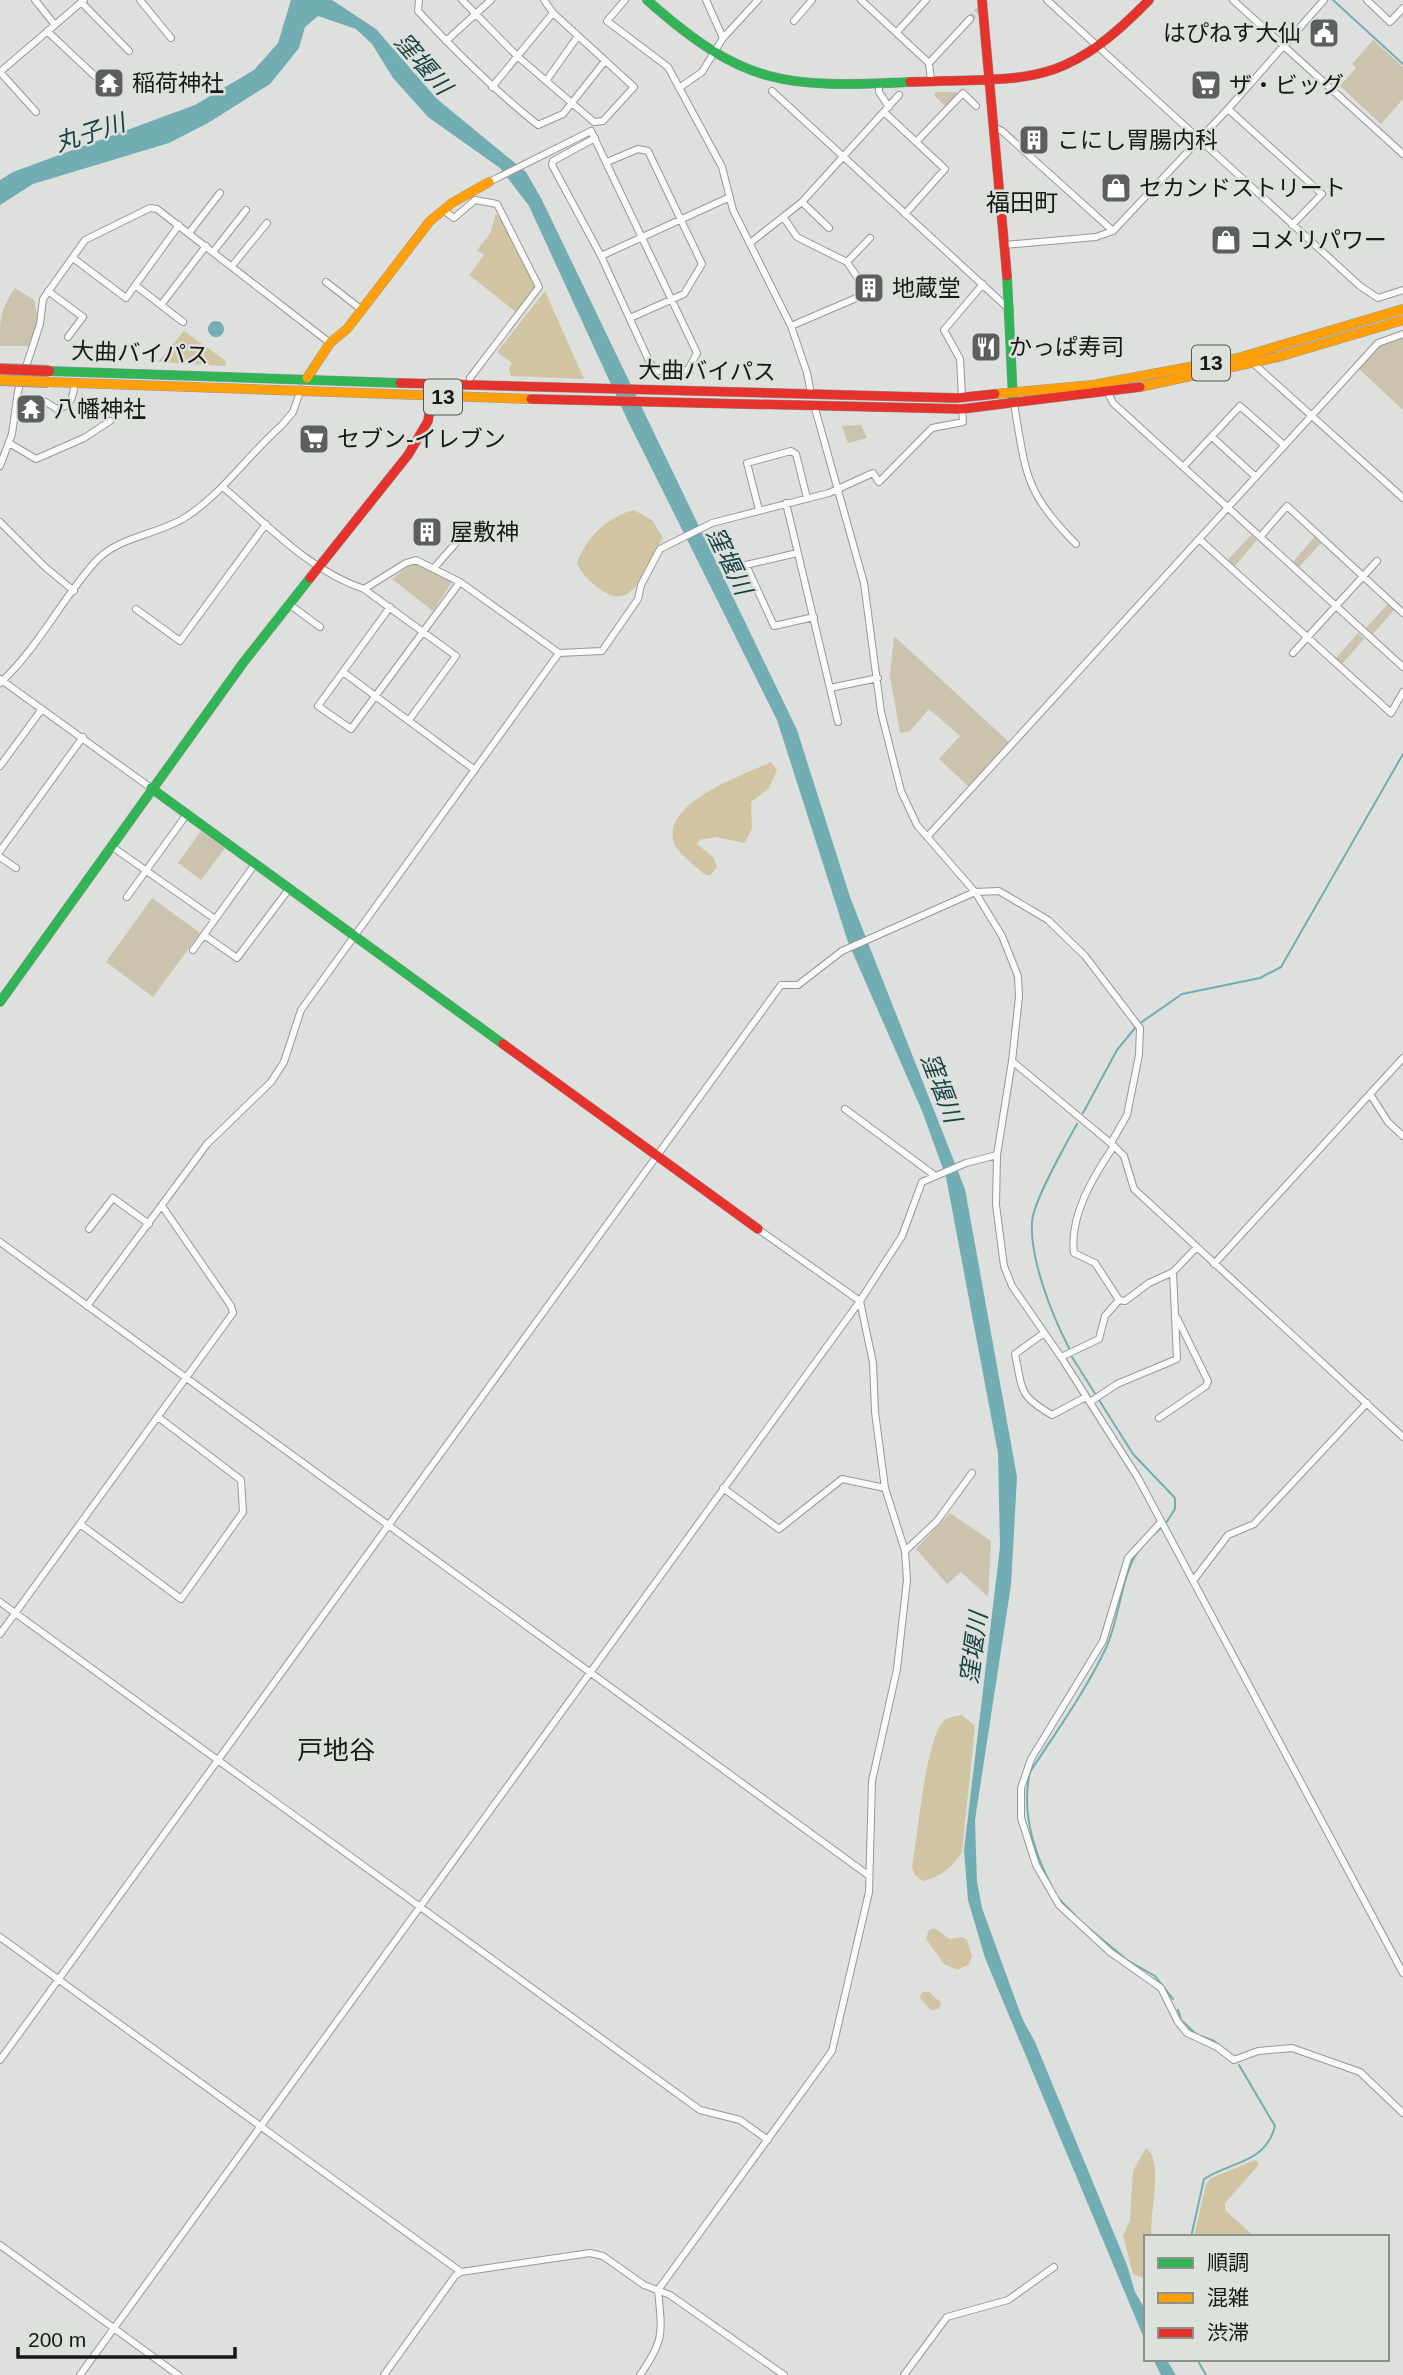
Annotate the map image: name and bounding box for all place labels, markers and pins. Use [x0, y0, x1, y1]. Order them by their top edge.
public building icon: はぴねす大仙 [1307, 16, 1341, 50]
place label: はぴねす大仙 [1163, 20, 1301, 46]
temple icon: 稲荷神社 [92, 66, 126, 100]
supermarket icon: ザ・ビッグ [1189, 68, 1223, 102]
place label: 稲荷神社 [132, 70, 224, 96]
place label: ザ・ビッグ [1229, 72, 1344, 98]
building icon: こにし胃腸内科 [1017, 123, 1051, 157]
place label: こにし胃腸内科 [1057, 127, 1218, 153]
shop icon: セカンドストリート [1099, 171, 1133, 205]
place label: セカンドストリート [1139, 175, 1346, 201]
shop icon: コメリパワー [1209, 223, 1243, 257]
place label: コメリパワー [1249, 227, 1387, 253]
building icon: 地蔵堂 [852, 271, 886, 305]
place label: 地蔵堂 [892, 275, 961, 301]
restaurant icon: かっぱ寿司 [969, 330, 1003, 364]
place label: かっぱ寿司 [1009, 334, 1124, 360]
temple icon: 八幡神社 [14, 392, 48, 426]
place label: 八幡神社 [54, 396, 146, 422]
supermarket icon: セブン-イレブン [297, 422, 331, 456]
place label: セブン-イレブン [337, 426, 506, 452]
building icon: 屋敷神 [410, 515, 444, 549]
place label: 屋敷神 [450, 519, 519, 545]

